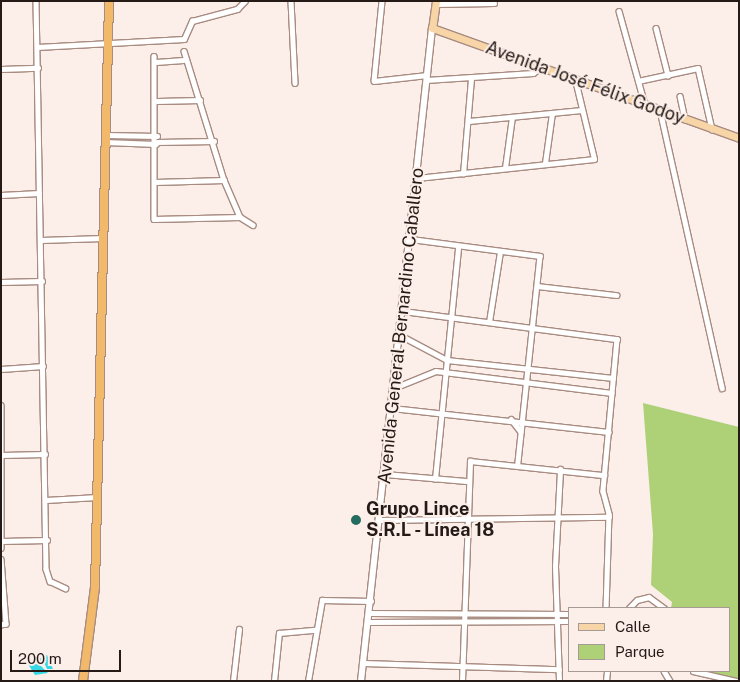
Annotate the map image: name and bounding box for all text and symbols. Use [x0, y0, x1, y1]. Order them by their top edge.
street label: Avenida José Félix Godoy [483, 37, 687, 129]
street label: Avenida General Bernardino Caballero [374, 167, 428, 485]
place label: Grupo Lince S.R.L - Línea 18 [366, 499, 497, 542]
marker: Grupo Lince S.R.L - Línea 18 [350, 514, 362, 526]
legend [568, 607, 730, 672]
text: Calle [615, 618, 651, 635]
scale bar [12, 640, 124, 672]
text: Parque [615, 643, 665, 660]
text: 200 m [18, 650, 62, 667]

